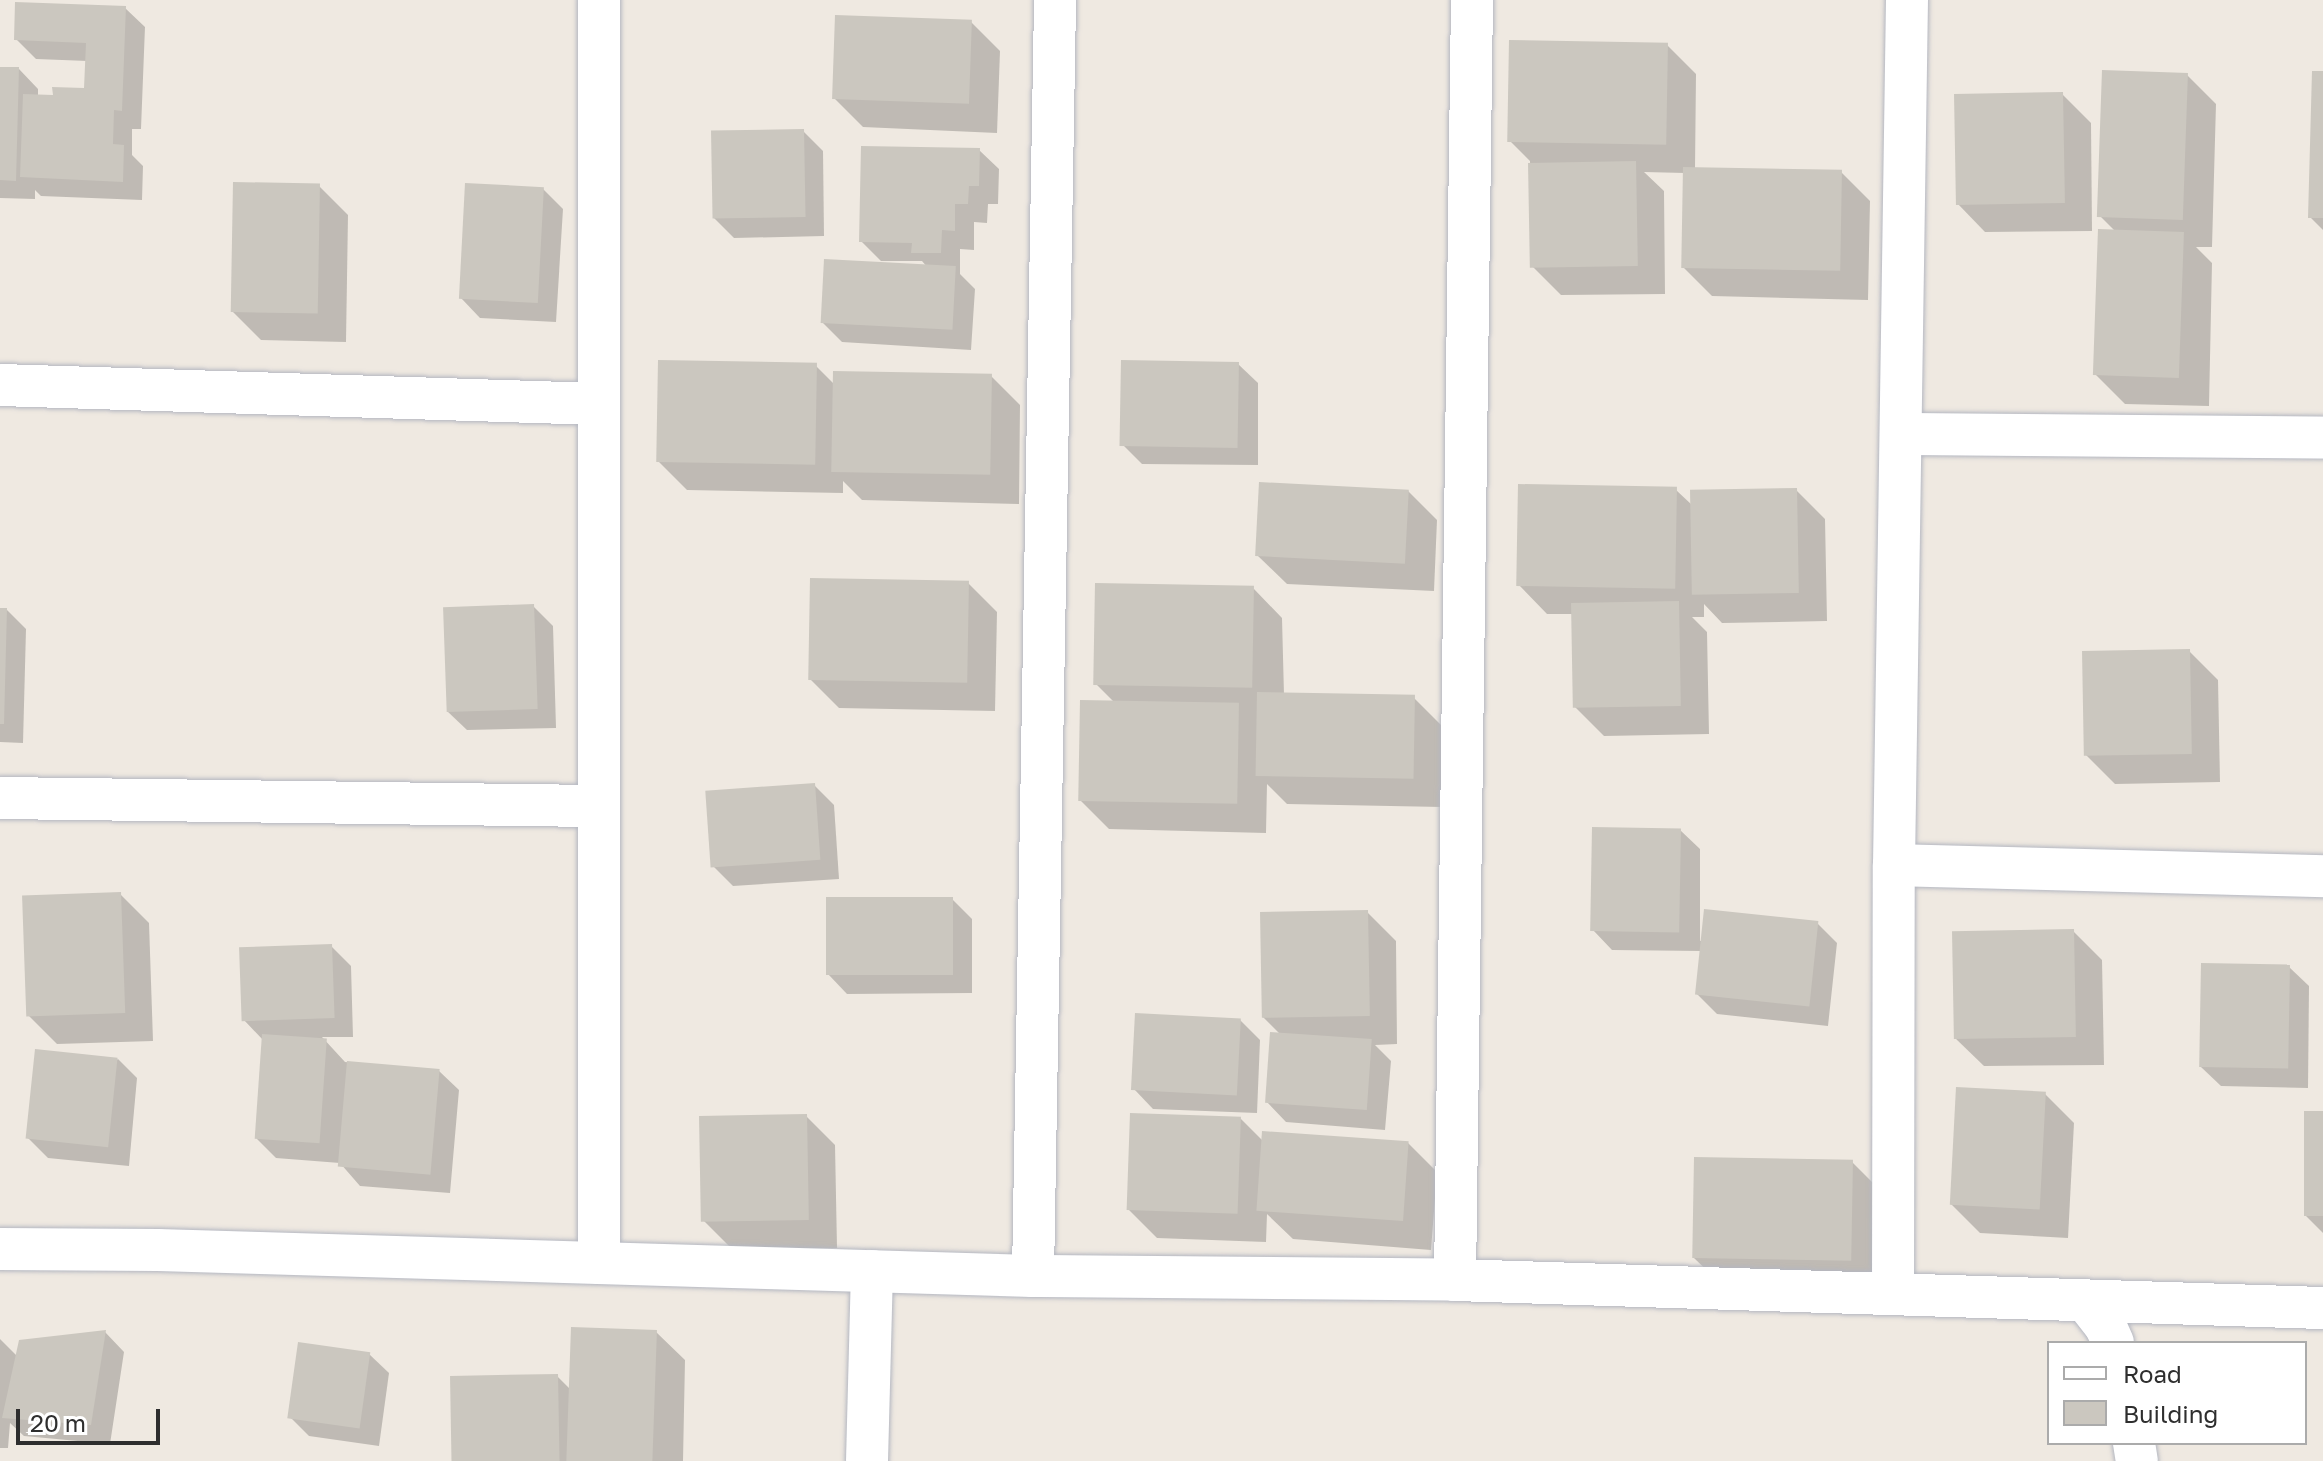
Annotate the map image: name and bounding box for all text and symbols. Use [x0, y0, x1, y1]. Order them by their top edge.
legend [2047, 1341, 2307, 1445]
text: Road [2123, 1359, 2182, 1388]
scale bar [20, 1393, 164, 1443]
text: Building [2123, 1399, 2218, 1428]
text: 20 m [30, 1408, 86, 1437]

